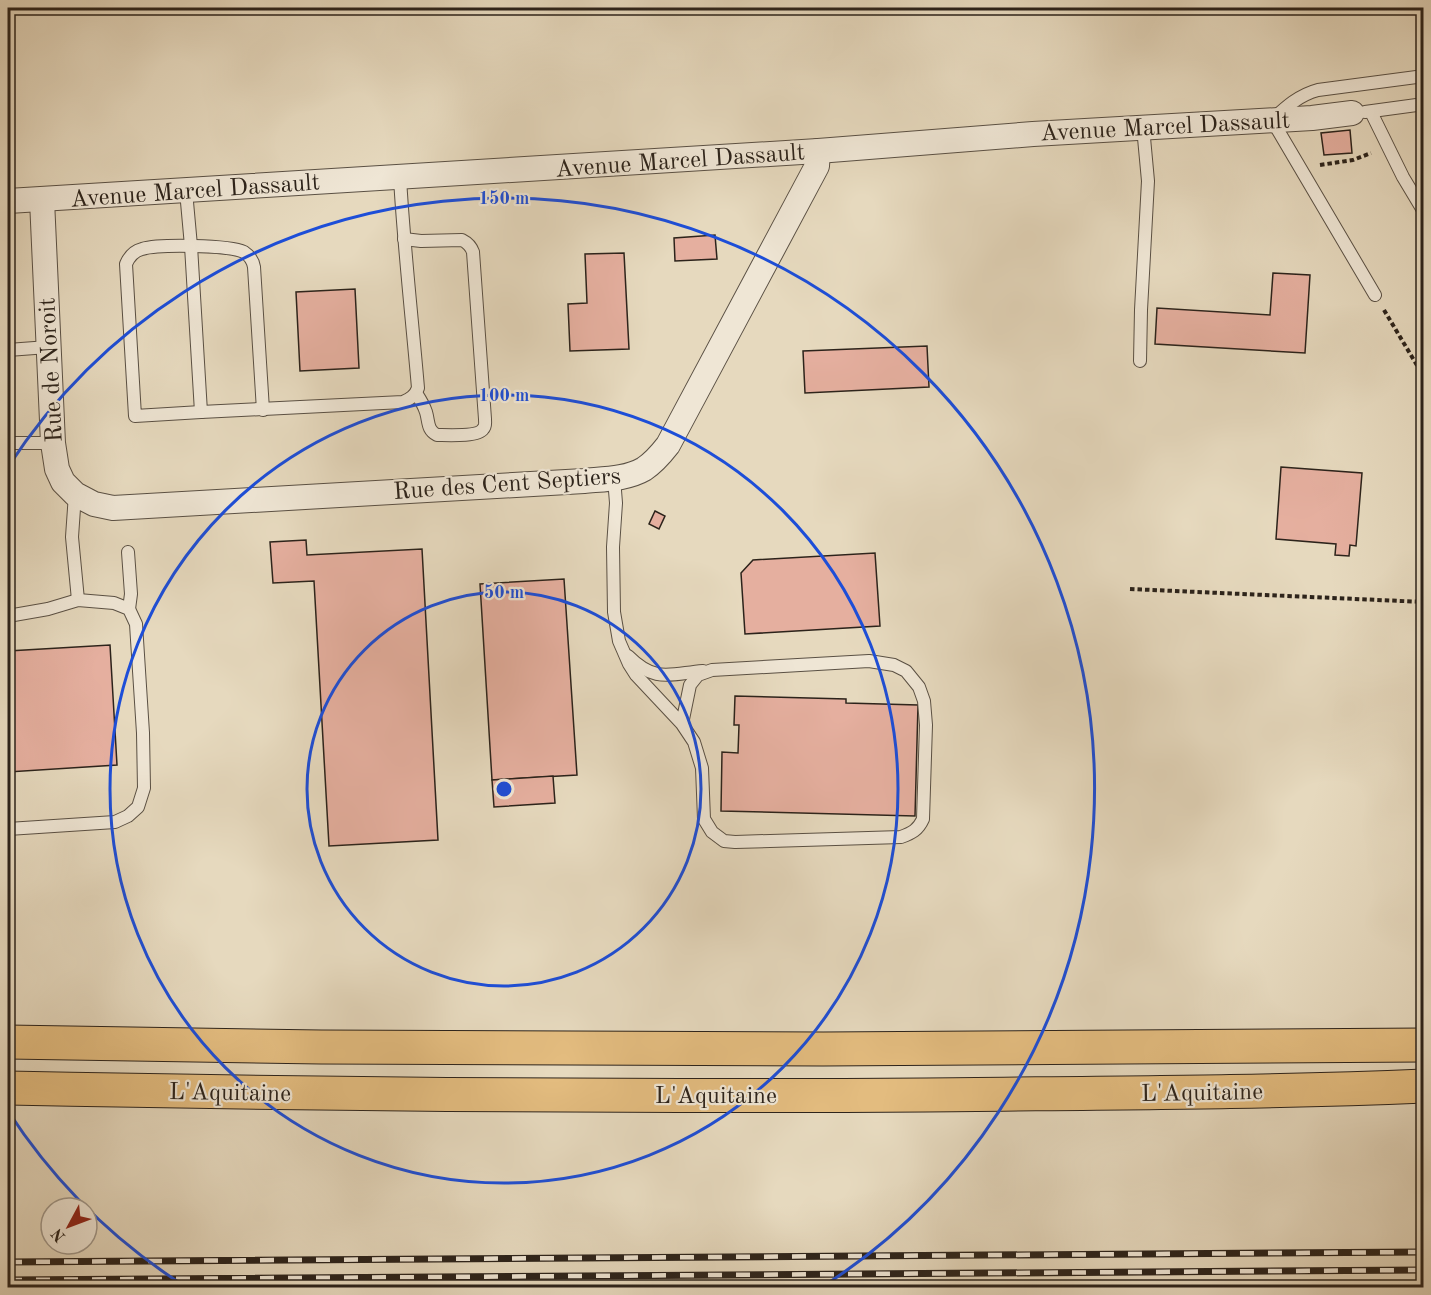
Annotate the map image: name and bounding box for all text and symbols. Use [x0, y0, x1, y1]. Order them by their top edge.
street label: Avenue Marcel Dassault [1039, 109, 1291, 147]
street label: Avenue Marcel Dassault [554, 141, 806, 183]
street label: Avenue Marcel Dassault [69, 171, 321, 213]
text: 150 m [479, 190, 529, 208]
street label: Rue de Noroit [36, 297, 68, 443]
text: 100 m [479, 387, 529, 405]
street label: Rue des Cent Septiers [392, 465, 622, 505]
text: 50 m [484, 584, 524, 602]
centre of rings [494, 779, 514, 799]
street label: L'Aquitaine [169, 1081, 291, 1107]
street label: L'Aquitaine [1141, 1081, 1263, 1107]
street label: L'Aquitaine [655, 1085, 777, 1109]
north arrow [39, 1196, 99, 1256]
text: N [49, 1224, 69, 1244]

